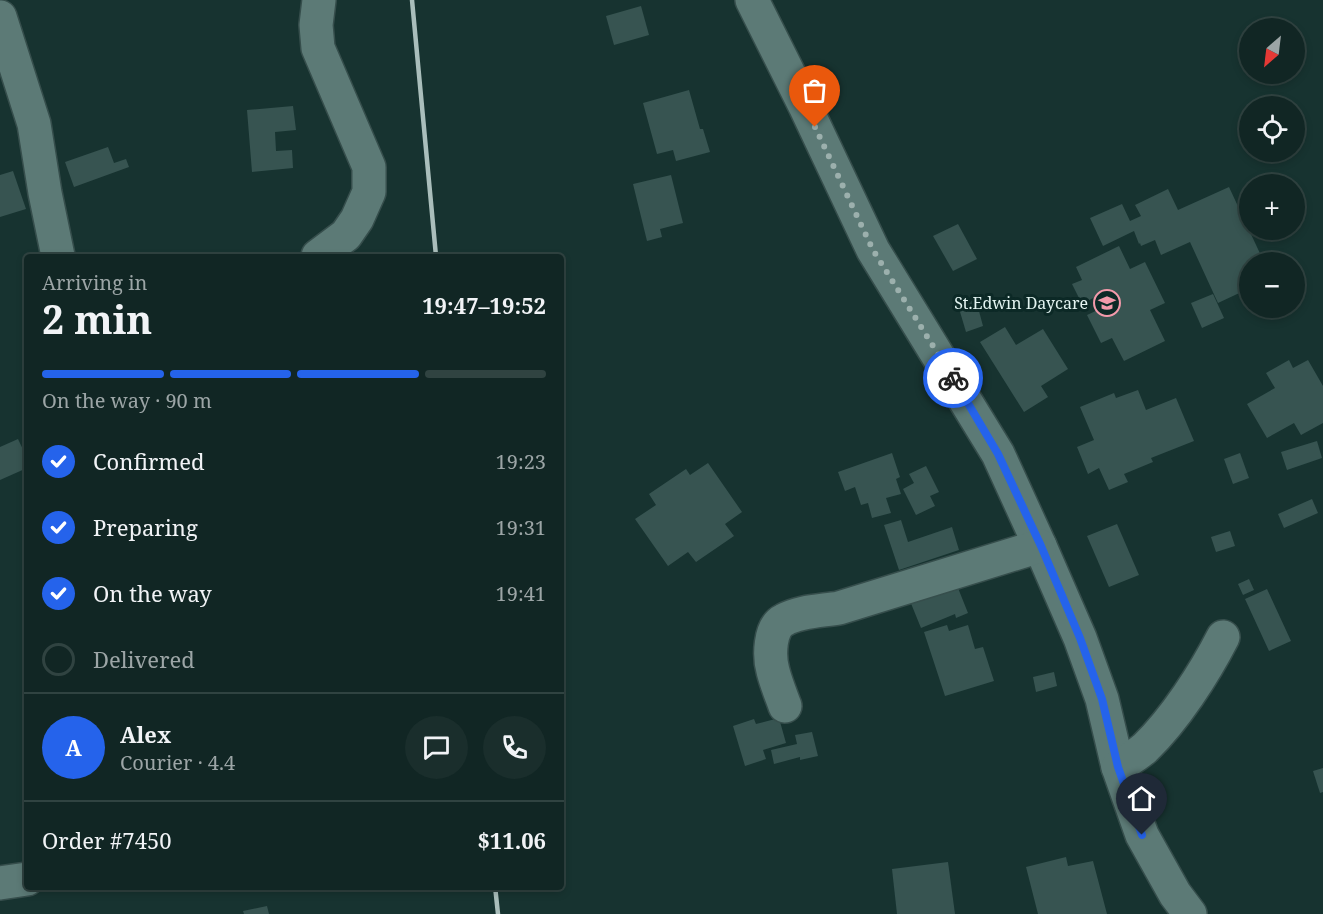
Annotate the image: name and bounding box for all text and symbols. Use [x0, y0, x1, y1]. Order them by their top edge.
north arrow [1239, 18, 1305, 84]
map controls [1239, 18, 1305, 318]
pin [789, 65, 840, 127]
icon: bag [798, 74, 831, 107]
button: locate [1239, 96, 1305, 162]
button: + [1239, 174, 1305, 240]
button: − [1239, 252, 1305, 318]
text: Arriving in [42, 269, 147, 296]
school or university icon: St.Edwin Daycare [1092, 288, 1122, 318]
text: 19:47–19:52 [422, 290, 546, 320]
text: 2 min [42, 292, 152, 345]
place label: St.Edwin Daycare [954, 292, 1088, 314]
courier [923, 348, 983, 408]
icon: bike [937, 362, 970, 395]
text: On the way · 90 m [42, 387, 212, 414]
icon: check [42, 445, 75, 478]
text: Confirmed [93, 446, 204, 476]
text: 19:23 [496, 448, 546, 475]
icon: check [42, 511, 75, 544]
text: Preparing [93, 512, 198, 542]
text: 19:31 [496, 514, 546, 541]
icon: check [42, 577, 75, 610]
text: On the way [93, 578, 212, 608]
text: 19:41 [496, 580, 546, 607]
text: Delivered [93, 644, 195, 674]
button: chat [405, 716, 468, 779]
button: phone [483, 716, 546, 779]
text: Alex [120, 719, 171, 749]
text: A [65, 732, 82, 762]
text: Courier · 4.4 [120, 749, 235, 776]
pin [1116, 773, 1167, 835]
icon: home [1125, 782, 1158, 815]
text: Order #7450 [42, 825, 172, 855]
text: $11.06 [477, 825, 546, 855]

